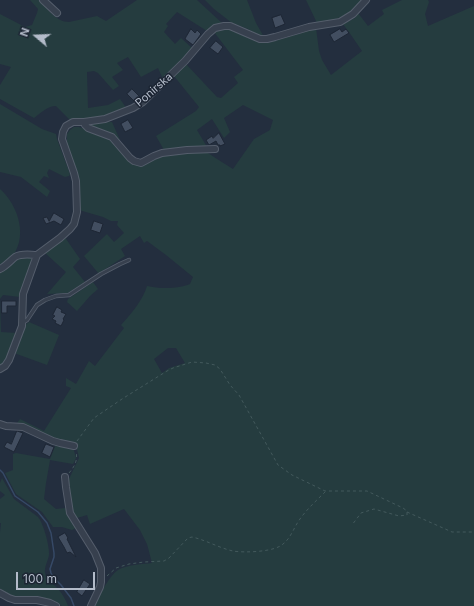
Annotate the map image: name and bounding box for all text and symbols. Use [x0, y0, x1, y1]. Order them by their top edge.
north arrow [16, 16, 56, 56]
text: N [17, 26, 33, 38]
street label: Ponirska [133, 70, 175, 110]
scale bar [18, 564, 97, 590]
text: 100 m [23, 571, 57, 586]

